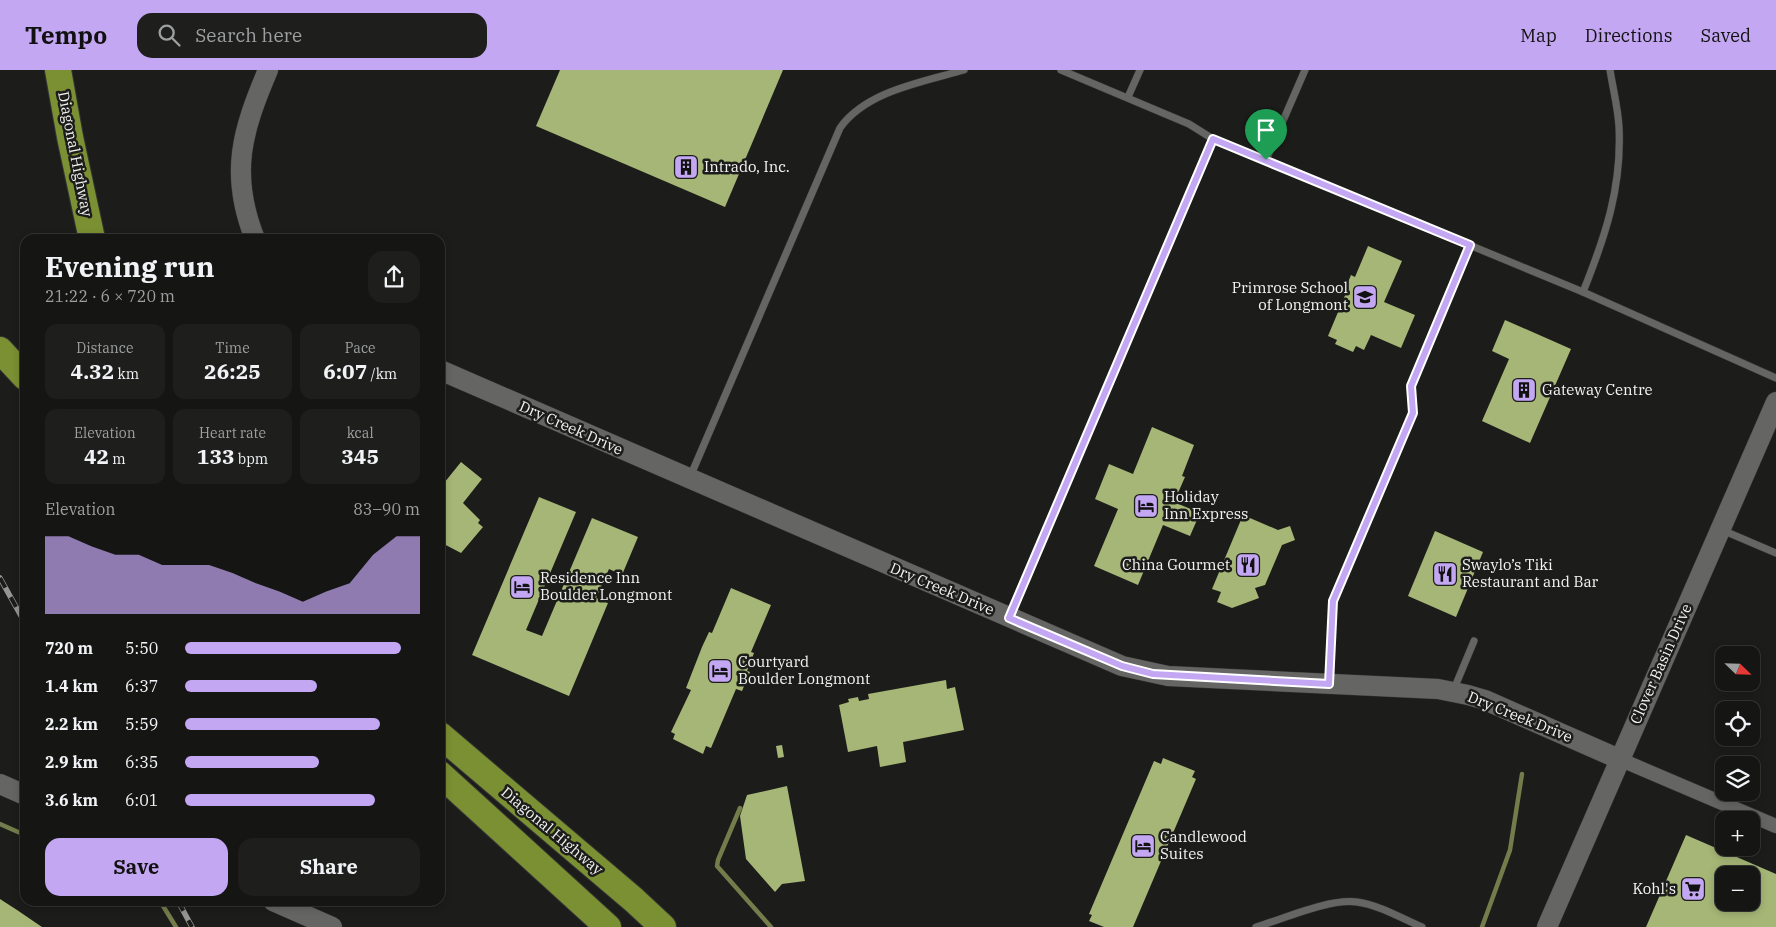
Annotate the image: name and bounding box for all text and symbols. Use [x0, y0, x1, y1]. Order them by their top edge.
search box [137, 13, 487, 58]
text: Tempo [25, 19, 107, 51]
icon: search [155, 21, 183, 49]
text: Search here [195, 23, 302, 47]
text: Map [1520, 24, 1557, 47]
text: Directions [1585, 24, 1673, 47]
text: Saved [1701, 24, 1751, 47]
street label: Diagonal Highway [54, 90, 97, 218]
pin [1245, 109, 1287, 160]
icon: arrive [1252, 116, 1280, 144]
building icon: Intrado, Inc. [673, 154, 699, 180]
place label: Intrado, Inc. [704, 157, 790, 176]
text: Evening run [45, 248, 214, 285]
button: share [368, 251, 420, 303]
place label: Primrose School of Longmont [1232, 278, 1348, 314]
school or university icon: Primrose School of Longmont [1352, 284, 1378, 310]
text: 21:22 · 6 × 720 m [45, 286, 175, 306]
text: Distance [76, 339, 133, 357]
text: Time [215, 339, 250, 357]
text: Pace [345, 339, 376, 357]
text: 4.32 [71, 357, 114, 385]
text: 26:25 [204, 357, 261, 385]
text: 6:07 [323, 357, 367, 385]
text: km [114, 365, 139, 383]
text: /km [367, 365, 397, 383]
building icon: Gateway Centre [1511, 377, 1537, 403]
place label: Gateway Centre [1542, 380, 1653, 399]
street label: Dry Creek Drive [516, 396, 626, 459]
text: Elevation [74, 424, 136, 442]
text: Heart rate [199, 424, 266, 442]
text: kcal [347, 424, 374, 442]
text: 42 [84, 442, 109, 470]
text: 133 [197, 442, 235, 470]
text: 345 [341, 442, 379, 470]
text: m [109, 450, 126, 468]
text: bpm [235, 450, 268, 468]
place label: Holiday Inn Express [1164, 487, 1248, 523]
hotel icon: Holiday Inn Express [1133, 493, 1159, 519]
text: Elevation [45, 499, 115, 519]
text: 83–90 m [353, 499, 420, 519]
restaurant icon: China Gourmet [1235, 552, 1261, 578]
place label: China Gourmet [1122, 555, 1230, 574]
place label: Swaylo’s Tiki Restaurant and Bar [1462, 555, 1599, 591]
street label: Dry Creek Drive [887, 558, 997, 619]
restaurant icon: Swaylo’s Tiki Restaurant and Bar [1432, 561, 1458, 587]
place label: Residence Inn Boulder Longmont [540, 568, 672, 604]
hotel icon: Residence Inn Boulder Longmont [509, 574, 535, 600]
street label: Clover Basin Drive [1625, 601, 1696, 727]
text: 720 m [45, 638, 93, 658]
text: 5:50 [125, 638, 158, 658]
north arrow [1715, 646, 1760, 691]
map controls [1715, 646, 1760, 911]
place label: Courtyard Boulder Longmont [738, 652, 870, 688]
hotel icon: Courtyard Boulder Longmont [707, 658, 733, 684]
text: 1.4 km [45, 676, 98, 696]
text: 6:37 [125, 676, 158, 696]
street label: Dry Creek Drive [1465, 687, 1575, 746]
button: locate [1715, 701, 1760, 746]
text: 2.2 km [45, 714, 98, 734]
text: 5:59 [125, 714, 158, 734]
text: 2.9 km [45, 752, 98, 772]
text: 6:35 [125, 752, 158, 772]
button: layers [1715, 756, 1760, 801]
street label: Diagonal Highway [497, 782, 607, 879]
text: 3.6 km [45, 790, 98, 810]
text: 6:01 [125, 790, 158, 810]
button: + [1715, 811, 1760, 856]
place label: Candlewood Suites [1160, 827, 1247, 863]
hotel icon: Candlewood Suites [1130, 833, 1156, 859]
button: Save [45, 838, 228, 896]
button: Share [238, 838, 420, 896]
button: − [1715, 866, 1760, 911]
supermarket icon: Kohl's [1680, 876, 1706, 902]
place label: Kohl's [1633, 879, 1676, 898]

